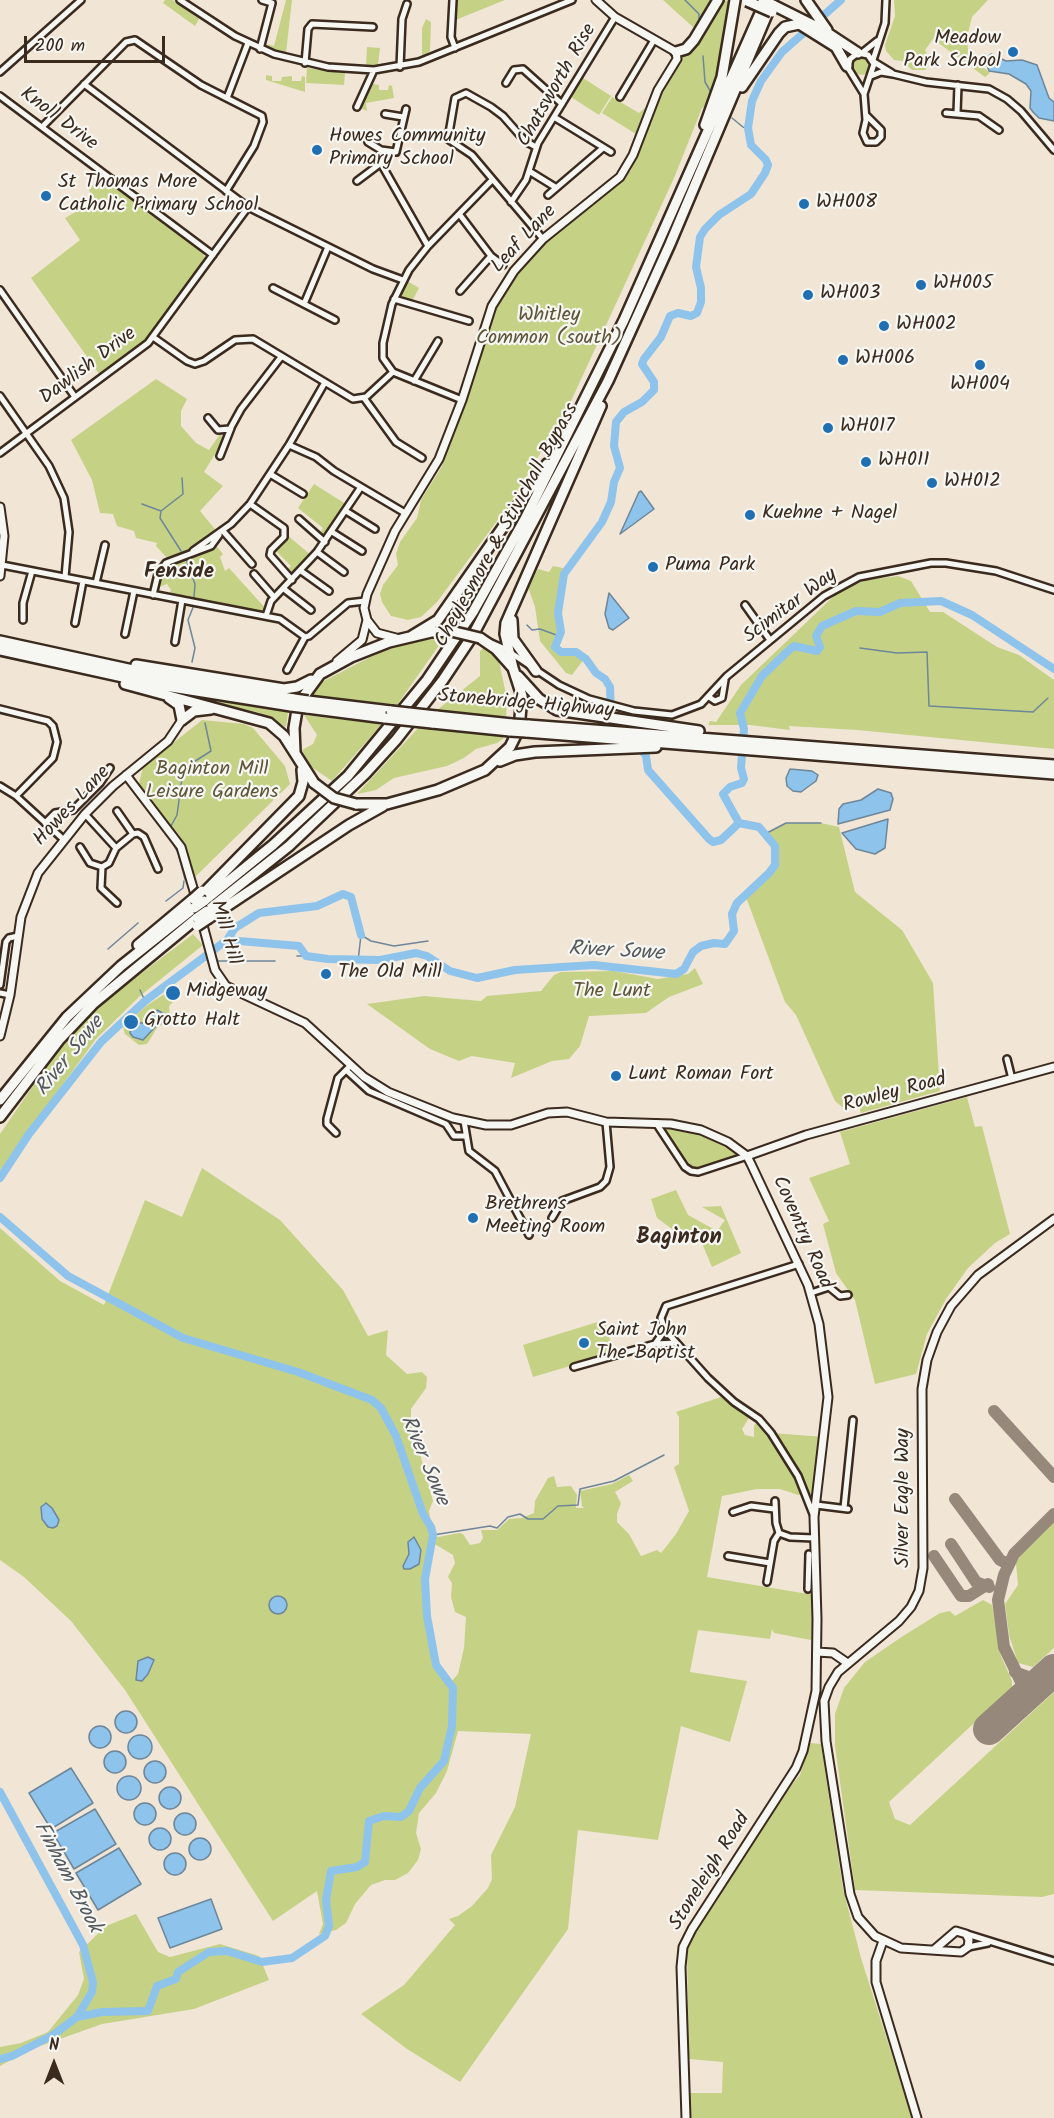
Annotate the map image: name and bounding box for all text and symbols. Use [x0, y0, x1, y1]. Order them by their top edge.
street label: Chatsworth Rise [513, 20, 603, 152]
scale bar [27, 24, 168, 62]
place label: Meadow Park School [903, 28, 1001, 75]
text: 200 m [35, 32, 85, 61]
marker: Meadow Park School [1006, 45, 1020, 59]
street label: Knoll Drive [14, 83, 102, 157]
place label: Howes Community Primary School [329, 126, 485, 173]
marker: Howes Community Primary School [310, 143, 324, 157]
place label: St Thomas More Catholic Primary School [58, 172, 258, 219]
marker: St Thomas More Catholic Primary School [39, 189, 53, 203]
place label: WH008 [816, 192, 877, 216]
marker: WH008 [797, 197, 811, 211]
street label: Leaf Lane [487, 201, 563, 279]
place label: WH005 [933, 273, 993, 297]
marker: WH005 [914, 278, 928, 292]
place label: WH003 [820, 283, 880, 307]
marker: WH003 [801, 288, 815, 302]
park label: Whitley Common (south) [476, 305, 622, 352]
place label: WH002 [896, 314, 957, 338]
marker: WH002 [877, 319, 891, 333]
street label: Dawlish Drive [36, 323, 142, 411]
place label: WH006 [855, 348, 915, 372]
marker: WH006 [836, 353, 850, 367]
marker: WH004 [973, 358, 987, 372]
place label: WH004 [950, 374, 1010, 398]
street label: Cheylesmore & Stivichall Bypass [431, 400, 585, 652]
place label: WH017 [840, 416, 895, 440]
marker: WH017 [821, 421, 835, 435]
place label: WH011 [878, 450, 930, 474]
marker: WH011 [859, 455, 873, 469]
place label: WH012 [944, 471, 1001, 495]
marker: WH012 [925, 476, 939, 490]
place label: Kuehne + Nagel [762, 503, 897, 527]
marker: Kuehne + Nagel [743, 508, 757, 522]
place label: Puma Park [665, 555, 755, 579]
district label: Fenside [144, 560, 214, 586]
marker: Puma Park [646, 560, 660, 574]
street label: Scimitar Way [739, 564, 843, 650]
street label: Stonebridge Highway [437, 685, 615, 725]
park label: Baginton Mill Leisure Gardens [146, 759, 278, 806]
street label: Howes Lane [30, 762, 116, 852]
street label: Mill Hill [203, 898, 245, 968]
water label: River Sowe [568, 938, 664, 968]
place label: The Old Mill [338, 962, 442, 986]
marker: The Old Mill [319, 967, 333, 981]
place label: Midgeway [186, 981, 267, 1005]
park label: The Lunt [573, 981, 651, 1005]
marker: Midgeway [164, 984, 182, 1002]
place label: Grotto Halt [144, 1010, 240, 1034]
water label: River Sowe [31, 1012, 111, 1102]
marker: Grotto Halt [122, 1013, 140, 1031]
place label: Lunt Roman Fort [628, 1064, 774, 1088]
marker: Lunt Roman Fort [609, 1069, 623, 1083]
street label: Rowley Road [841, 1069, 949, 1119]
street label: Coventry Road [765, 1173, 837, 1293]
place label: Brethrens Meeting Room [485, 1194, 605, 1241]
marker: Brethrens Meeting Room [466, 1211, 480, 1225]
district label: Baginton [636, 1226, 722, 1252]
place label: Saint John The Baptist [596, 1320, 695, 1367]
marker: Saint John The Baptist [577, 1336, 591, 1350]
water label: River Sowe [393, 1412, 453, 1510]
street label: Silver Eagle Way [893, 1428, 917, 1568]
street label: Stoneleigh Road [665, 1809, 757, 1935]
water label: Finham Brook [26, 1818, 106, 1938]
text: N [49, 2033, 59, 2058]
north arrow [24, 2034, 84, 2094]

